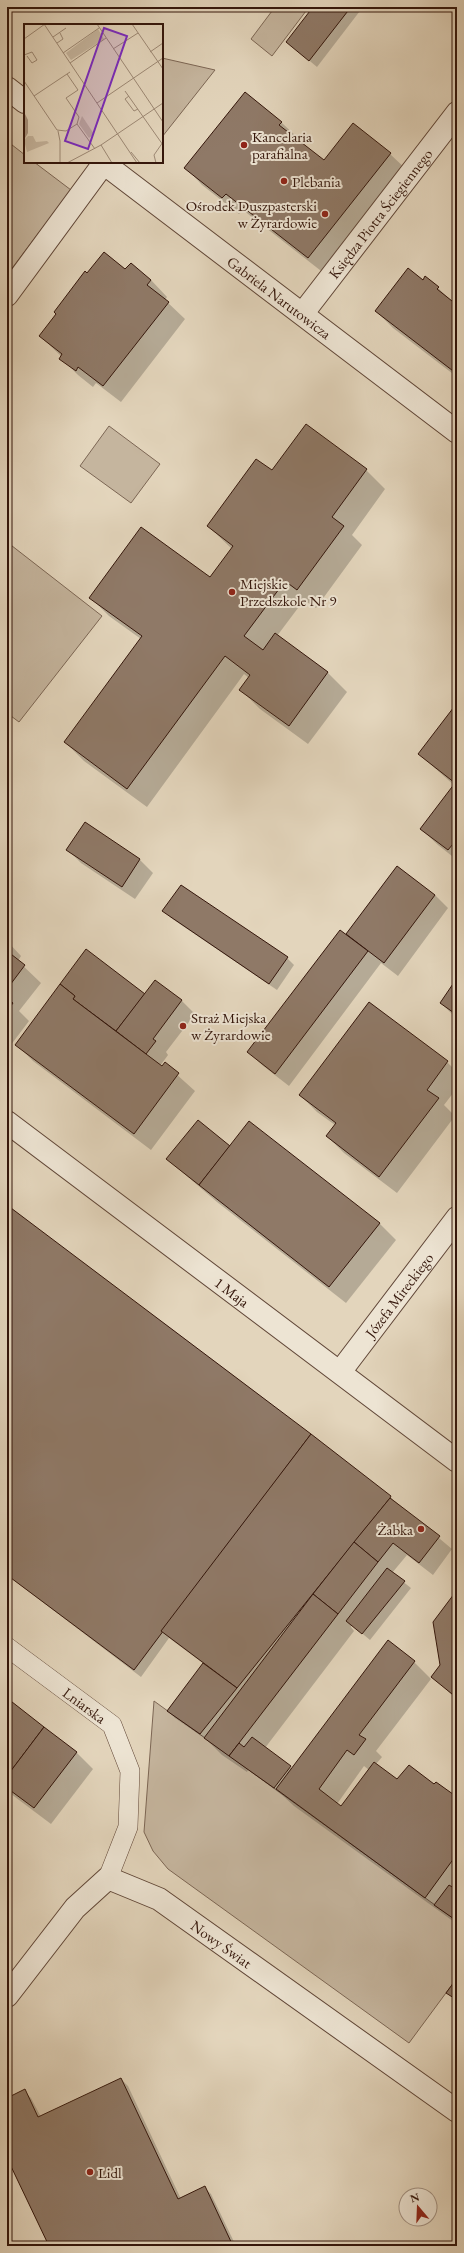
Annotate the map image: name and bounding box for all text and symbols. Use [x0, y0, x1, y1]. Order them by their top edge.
inset map [24, 24, 163, 163]
place label: Kancelaria parafialna [252, 127, 312, 163]
marker: Kancelaria parafialna [239, 140, 249, 150]
street label: Księdza Piotra Ściegiennego [324, 144, 436, 282]
place label: Plebania [292, 172, 341, 191]
marker: Plebania [279, 176, 289, 186]
place label: Ośrodek Duszpasterski w Żyrardowie [186, 196, 317, 232]
marker: Ośrodek Duszpasterski w Żyrardowie [320, 209, 330, 219]
street label: Gabriela Narutowicza [224, 251, 335, 343]
place label: Miejskie Przedszkole Nr 9 [240, 574, 337, 610]
marker: Miejskie Przedszkole Nr 9 [227, 587, 237, 597]
place label: Straż Miejska w Żyrardowie [191, 1008, 271, 1044]
marker: Straż Miejska w Żyrardowie [178, 1021, 188, 1031]
street label: Józefa Mireckiego [359, 1248, 437, 1343]
street label: 1 Maja [211, 1272, 253, 1311]
place label: Żabka [377, 1520, 413, 1539]
marker: Żabka [416, 1524, 426, 1534]
street label: Lniarska [59, 1683, 110, 1727]
street label: Nowy Świat [187, 1915, 256, 1972]
place label: Lidl [98, 2163, 122, 2182]
marker: Lidl [85, 2167, 95, 2177]
north arrow [398, 2187, 438, 2227]
text: N [408, 2189, 421, 2206]

